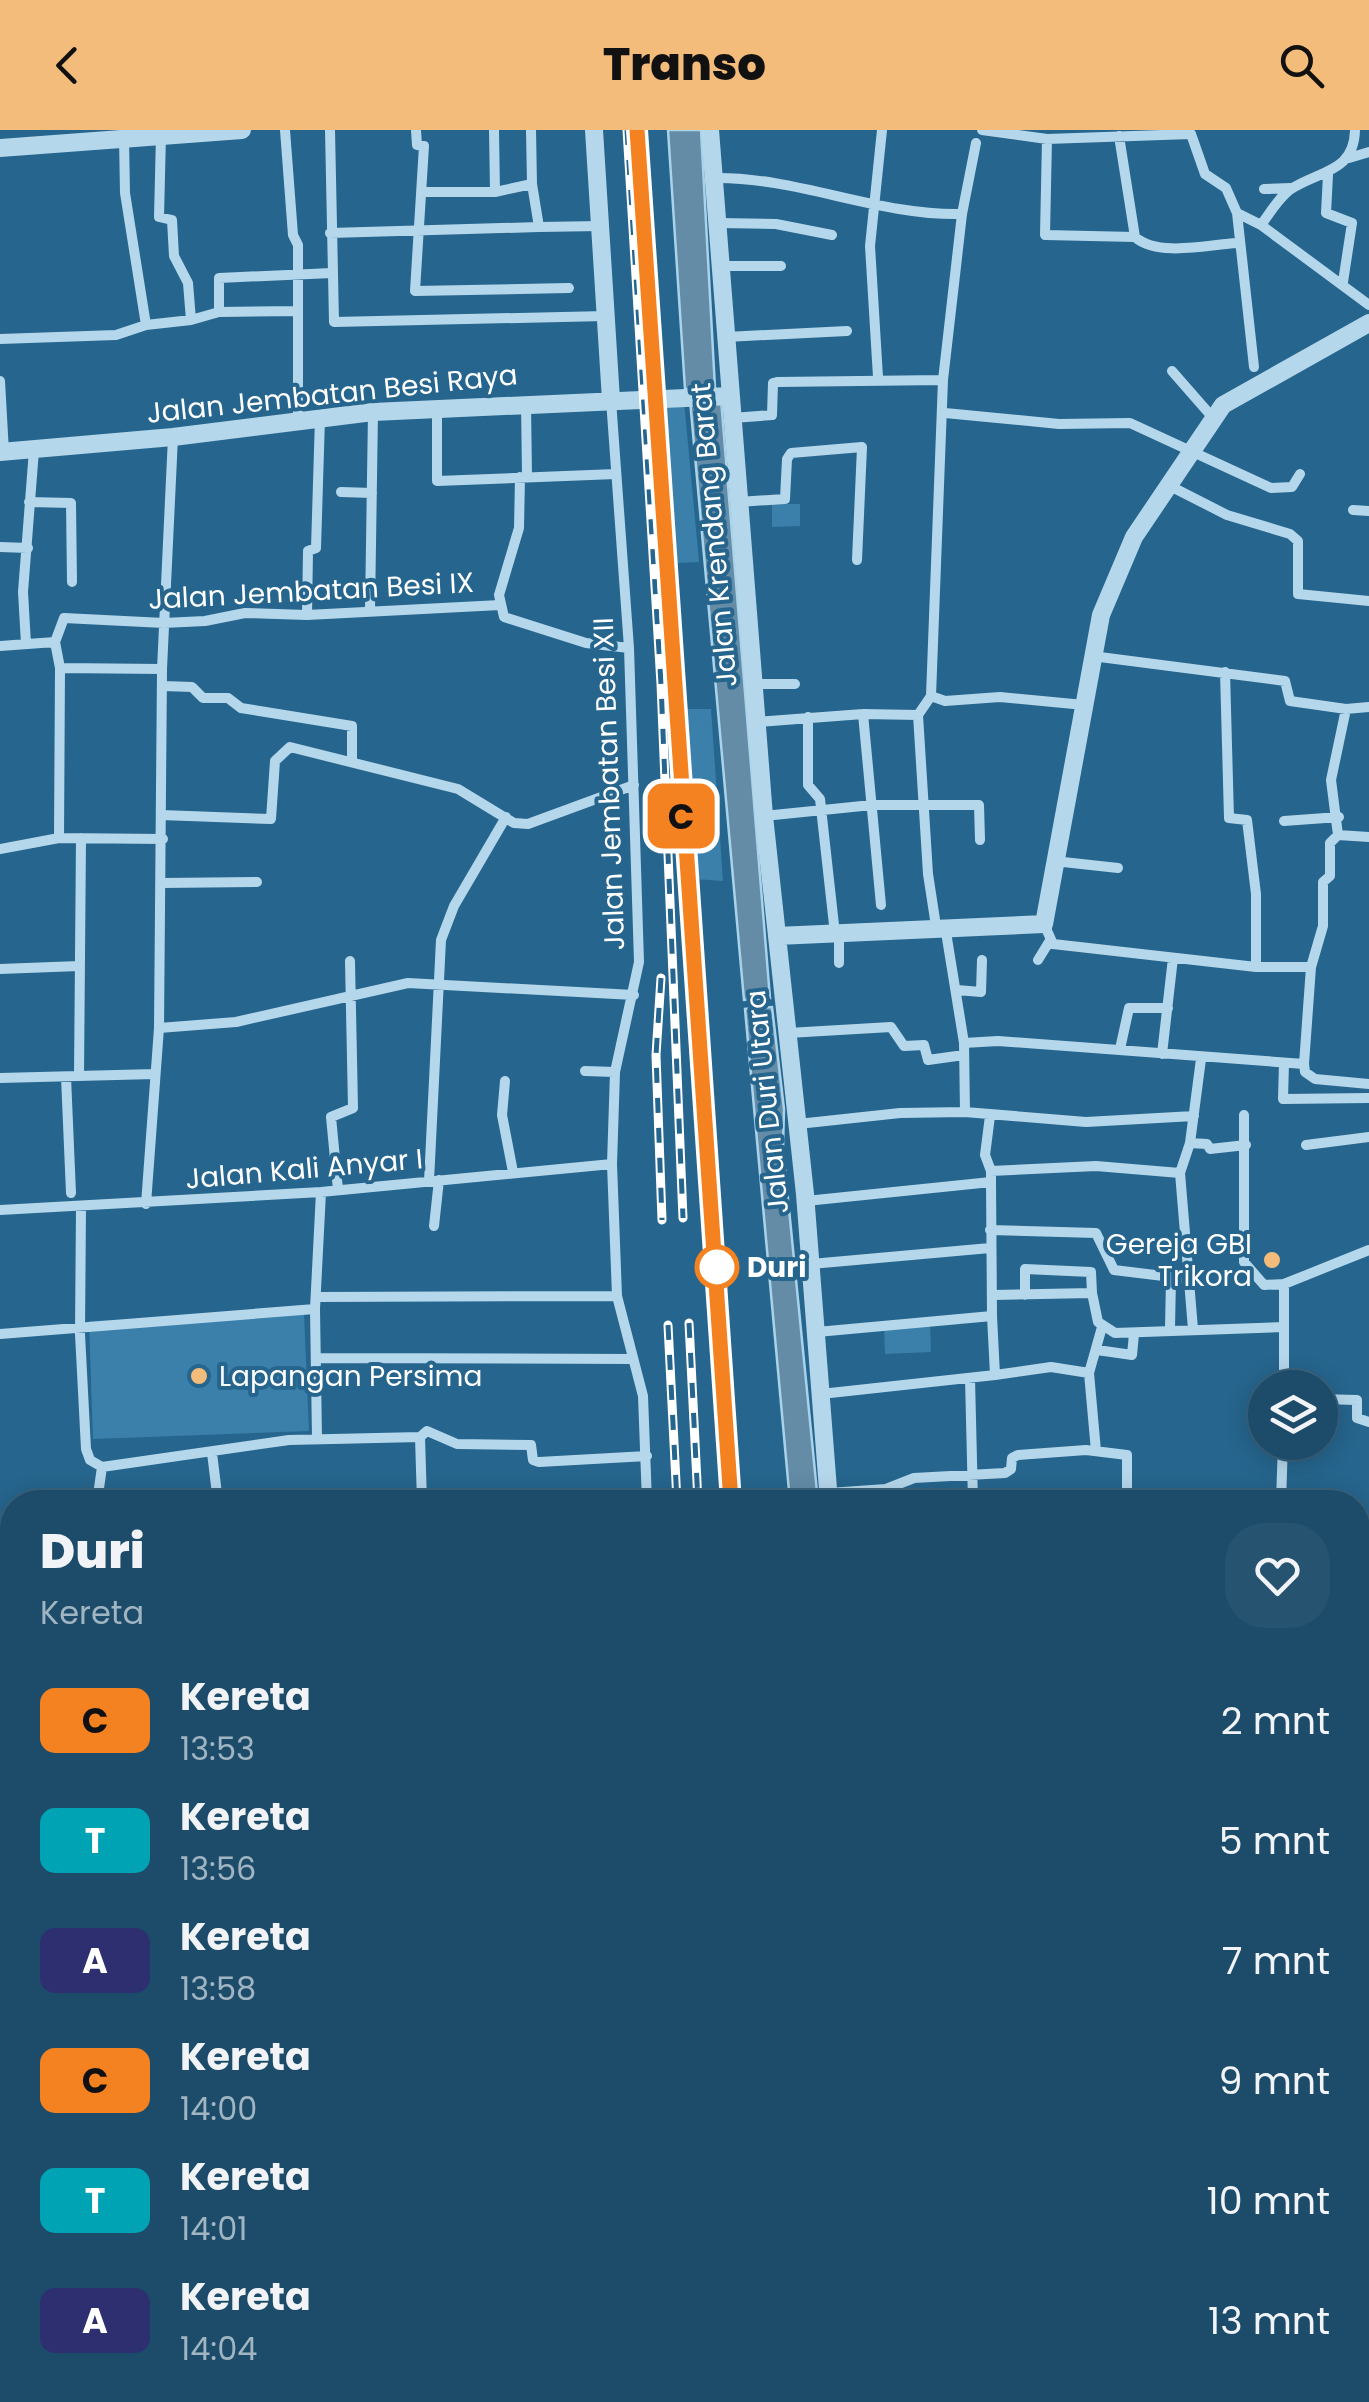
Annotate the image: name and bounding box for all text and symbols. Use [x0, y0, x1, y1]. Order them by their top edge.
text: Transo [603, 33, 766, 96]
icon: back [40, 38, 95, 93]
icon: search [1274, 38, 1329, 93]
street label: Jalan Jembatan Besi Raya [145, 355, 519, 433]
street label: Jalan Krendang Barat [681, 381, 747, 689]
street label: Jalan Jembatan Besi IX [147, 563, 475, 619]
street label: Jalan Jembatan Besi XII [584, 617, 634, 951]
line badge: C [648, 784, 714, 848]
text: C [668, 792, 694, 841]
street label: Jalan Duri Utara [736, 988, 798, 1216]
street label: Jalan Kali Anyar I [184, 1139, 424, 1199]
place label: Gereja GBI Trikora [1106, 1225, 1252, 1296]
marker: Duri [696, 1246, 738, 1288]
place label: Duri [747, 1248, 806, 1287]
marker: Gereja GBI Trikora [1261, 1249, 1283, 1271]
place label: Lapangan Persima [219, 1357, 482, 1396]
marker: Lapangan Persima [188, 1365, 210, 1387]
map controls [1248, 1370, 1338, 1460]
button: layers [1248, 1370, 1338, 1460]
text: Duri [40, 1518, 144, 1585]
button: heart [1225, 1523, 1330, 1628]
text: Kereta [40, 1590, 144, 1635]
text: Kereta [180, 1670, 311, 1723]
text: 2 mnt [1221, 1694, 1330, 1747]
text: C [82, 1696, 108, 1745]
text: 13:53 [180, 1726, 255, 1771]
text: Kereta [180, 1790, 311, 1843]
text: 5 mnt [1219, 1814, 1330, 1867]
text: T [85, 1816, 105, 1865]
text: 13:56 [180, 1846, 256, 1891]
text: Kereta [180, 1910, 311, 1963]
text: 7 mnt [1222, 1934, 1330, 1987]
text: A [82, 1936, 108, 1985]
text: 13:58 [180, 1966, 256, 2011]
text: Kereta [180, 2030, 311, 2083]
text: 9 mnt [1219, 2054, 1330, 2107]
text: C [82, 2056, 108, 2105]
text: 14:00 [180, 2086, 257, 2131]
text: Kereta [180, 2150, 311, 2203]
text: 10 mnt [1207, 2174, 1330, 2227]
text: T [85, 2176, 105, 2225]
text: 14:01 [180, 2206, 248, 2251]
text: Kereta [180, 2270, 311, 2323]
text: 13 mnt [1208, 2294, 1330, 2347]
text: A [82, 2296, 108, 2345]
text: 14:04 [180, 2326, 257, 2371]

